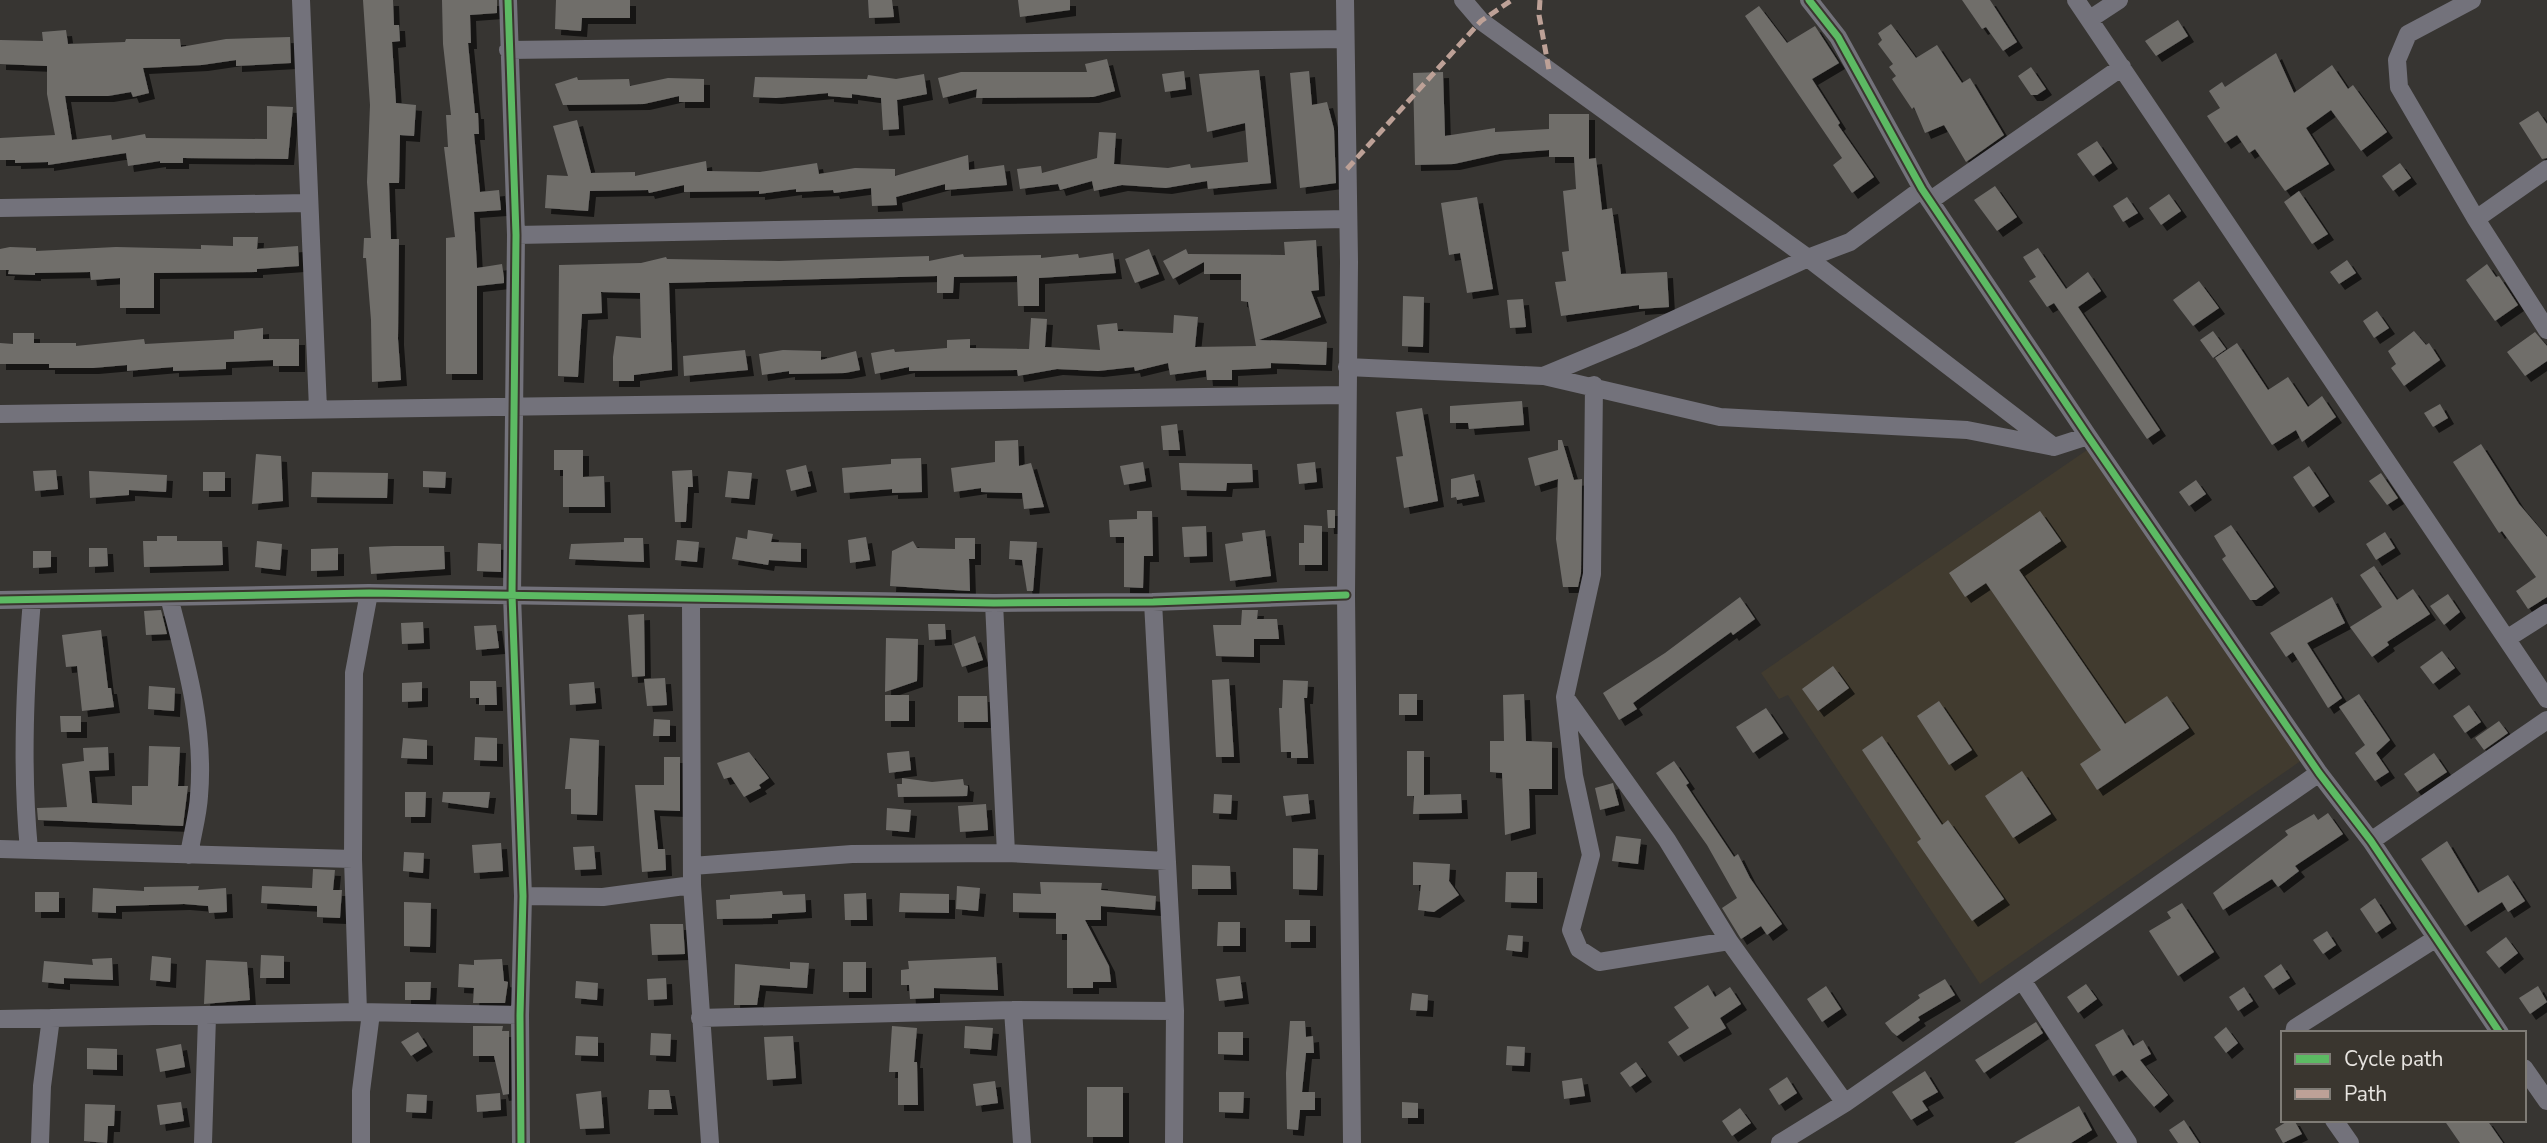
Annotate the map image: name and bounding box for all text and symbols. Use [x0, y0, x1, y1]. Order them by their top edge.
legend [2281, 1031, 2526, 1122]
text: Cycle path [2344, 1045, 2443, 1073]
text: Path [2344, 1080, 2387, 1108]

